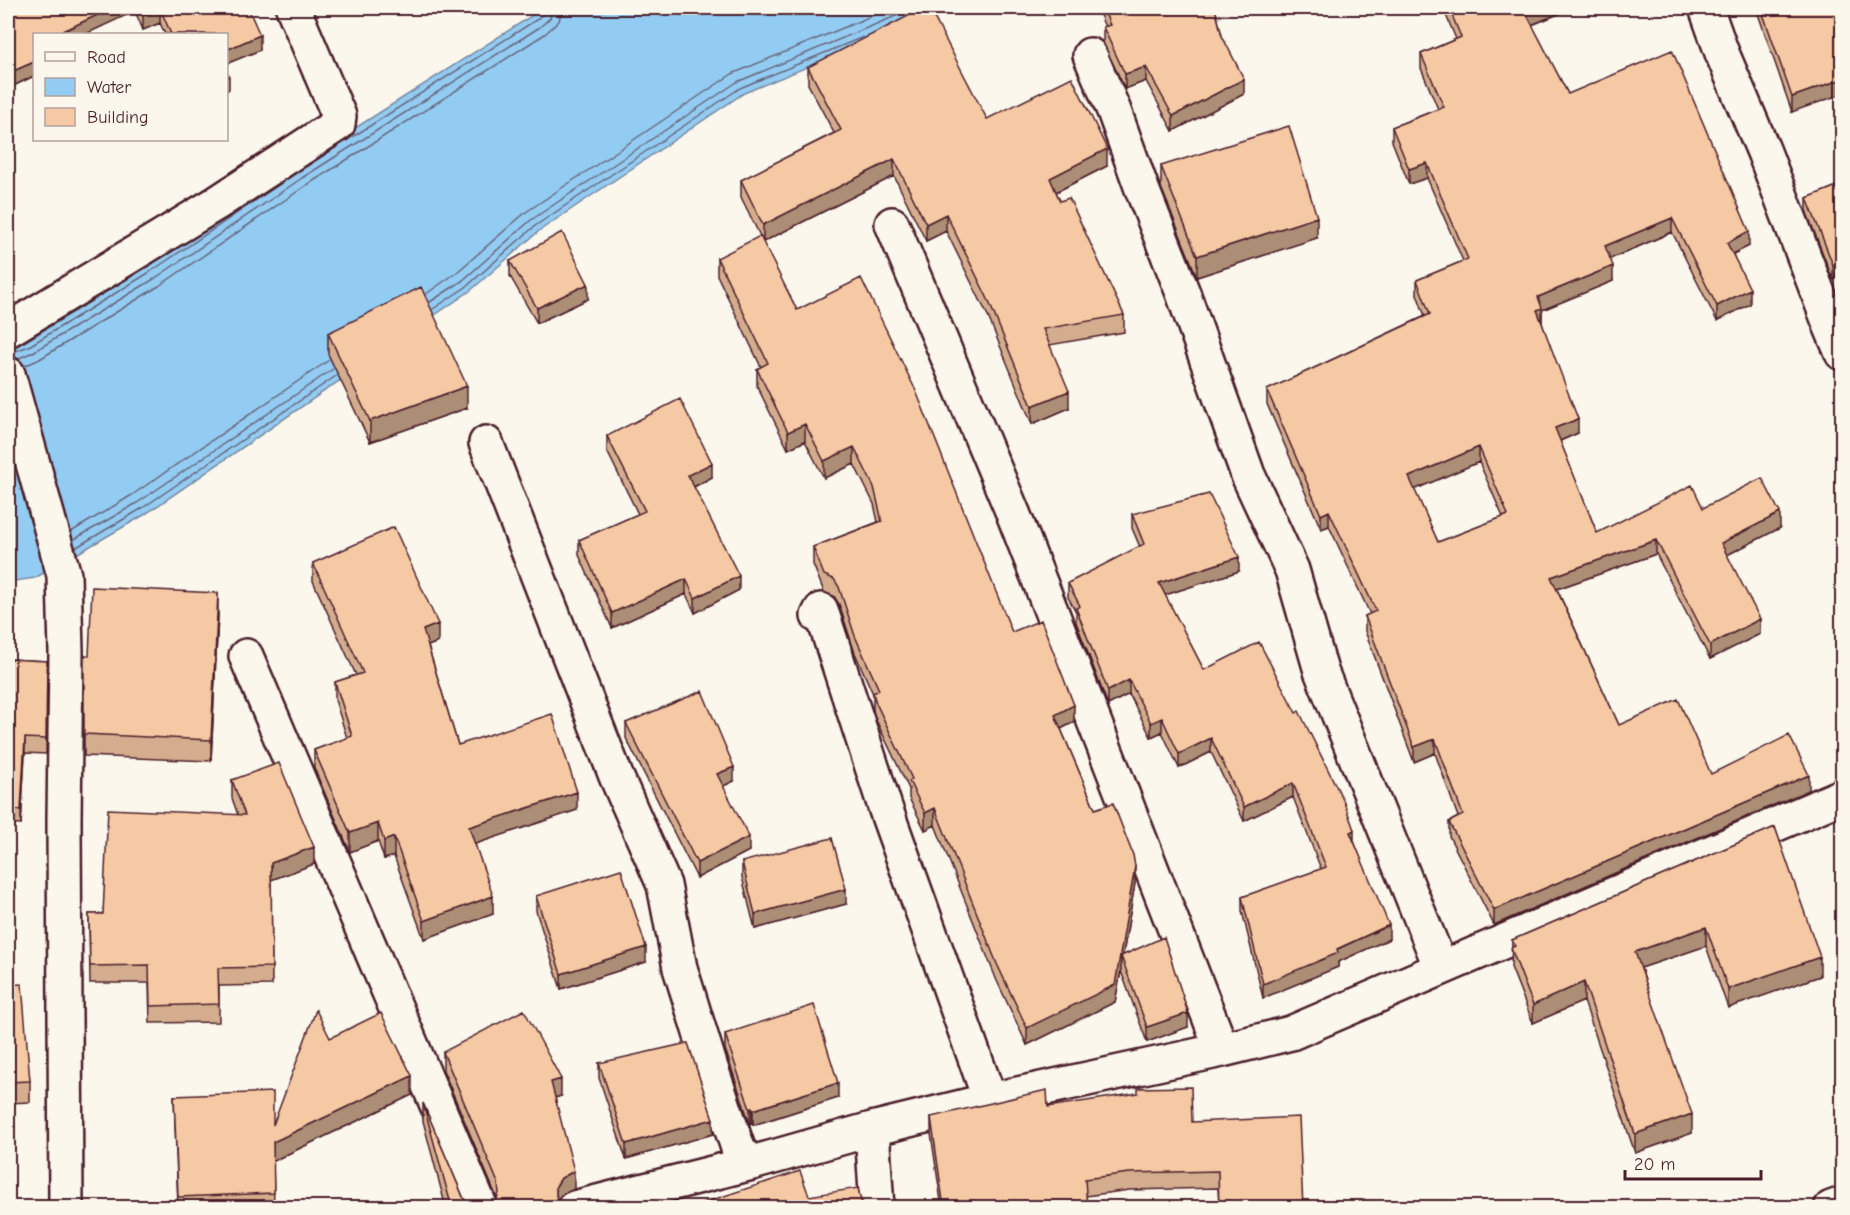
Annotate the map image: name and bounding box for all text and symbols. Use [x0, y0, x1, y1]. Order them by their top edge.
legend [33, 33, 228, 141]
text: Road [87, 47, 126, 68]
text: Water [87, 77, 132, 98]
text: Building [87, 107, 149, 128]
scale bar [1625, 1143, 1762, 1181]
text: 20 m [1634, 1154, 1675, 1175]

